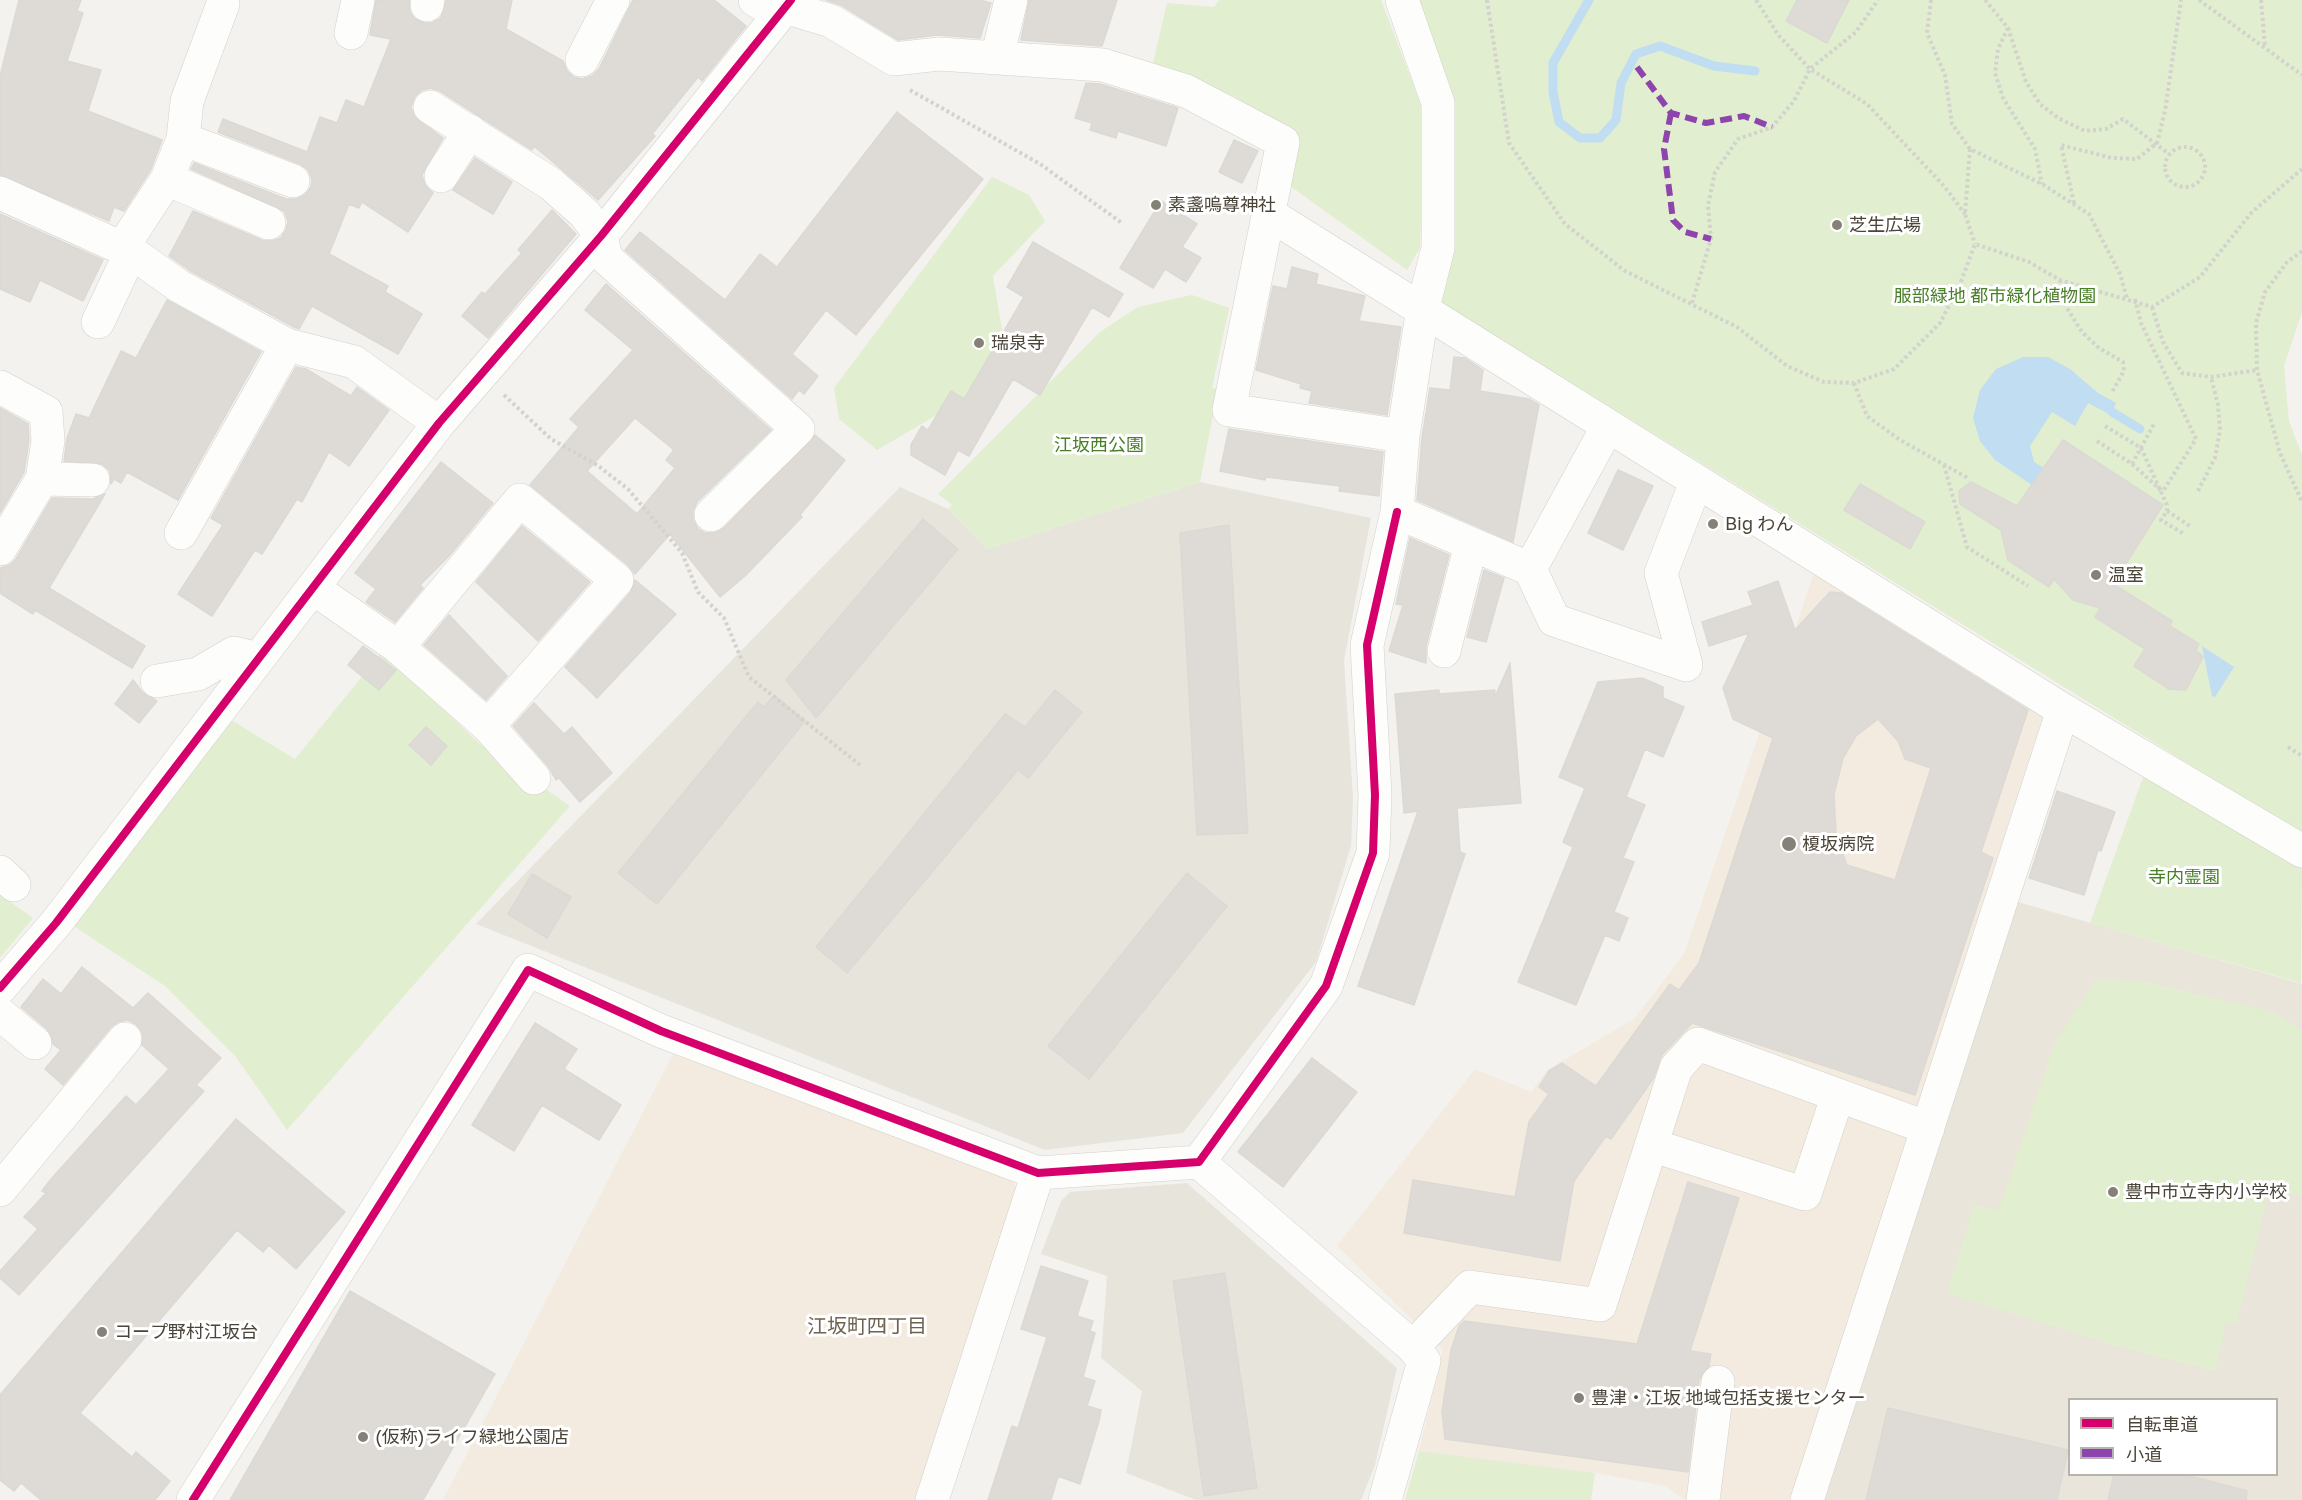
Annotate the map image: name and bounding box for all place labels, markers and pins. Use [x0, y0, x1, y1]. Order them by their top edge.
place label: 素盞嗚尊神社 [1168, 194, 1276, 216]
marker: 素盞嗚尊神社 [1149, 198, 1163, 212]
place label: 芝生広場 [1849, 214, 1921, 236]
marker: 芝生広場 [1830, 218, 1844, 232]
place label: 瑞泉寺 [991, 332, 1045, 354]
marker: 瑞泉寺 [972, 336, 986, 350]
place label: Big わん [1725, 513, 1793, 535]
marker: Big わん [1706, 517, 1720, 531]
place label: 温室 [2108, 564, 2144, 586]
marker: 温室 [2089, 568, 2103, 582]
place label: 榎坂病院 [1802, 833, 1874, 855]
marker: 榎坂病院 [1780, 835, 1798, 853]
place label: 豊中市立寺内小学校 [2125, 1181, 2287, 1203]
marker: 豊中市立寺内小学校 [2106, 1185, 2120, 1199]
place label: コープ野村江坂台 [114, 1321, 258, 1343]
marker: コープ野村江坂台 [95, 1325, 109, 1339]
place label: 豊津・江坂 地域包括支援センター [1591, 1387, 1865, 1409]
marker: 豊津・江坂 地域包括支援センター [1572, 1391, 1586, 1405]
place label: (仮称)ライフ緑地公園店 [375, 1426, 569, 1448]
marker: (仮称)ライフ緑地公園店 [356, 1430, 370, 1444]

